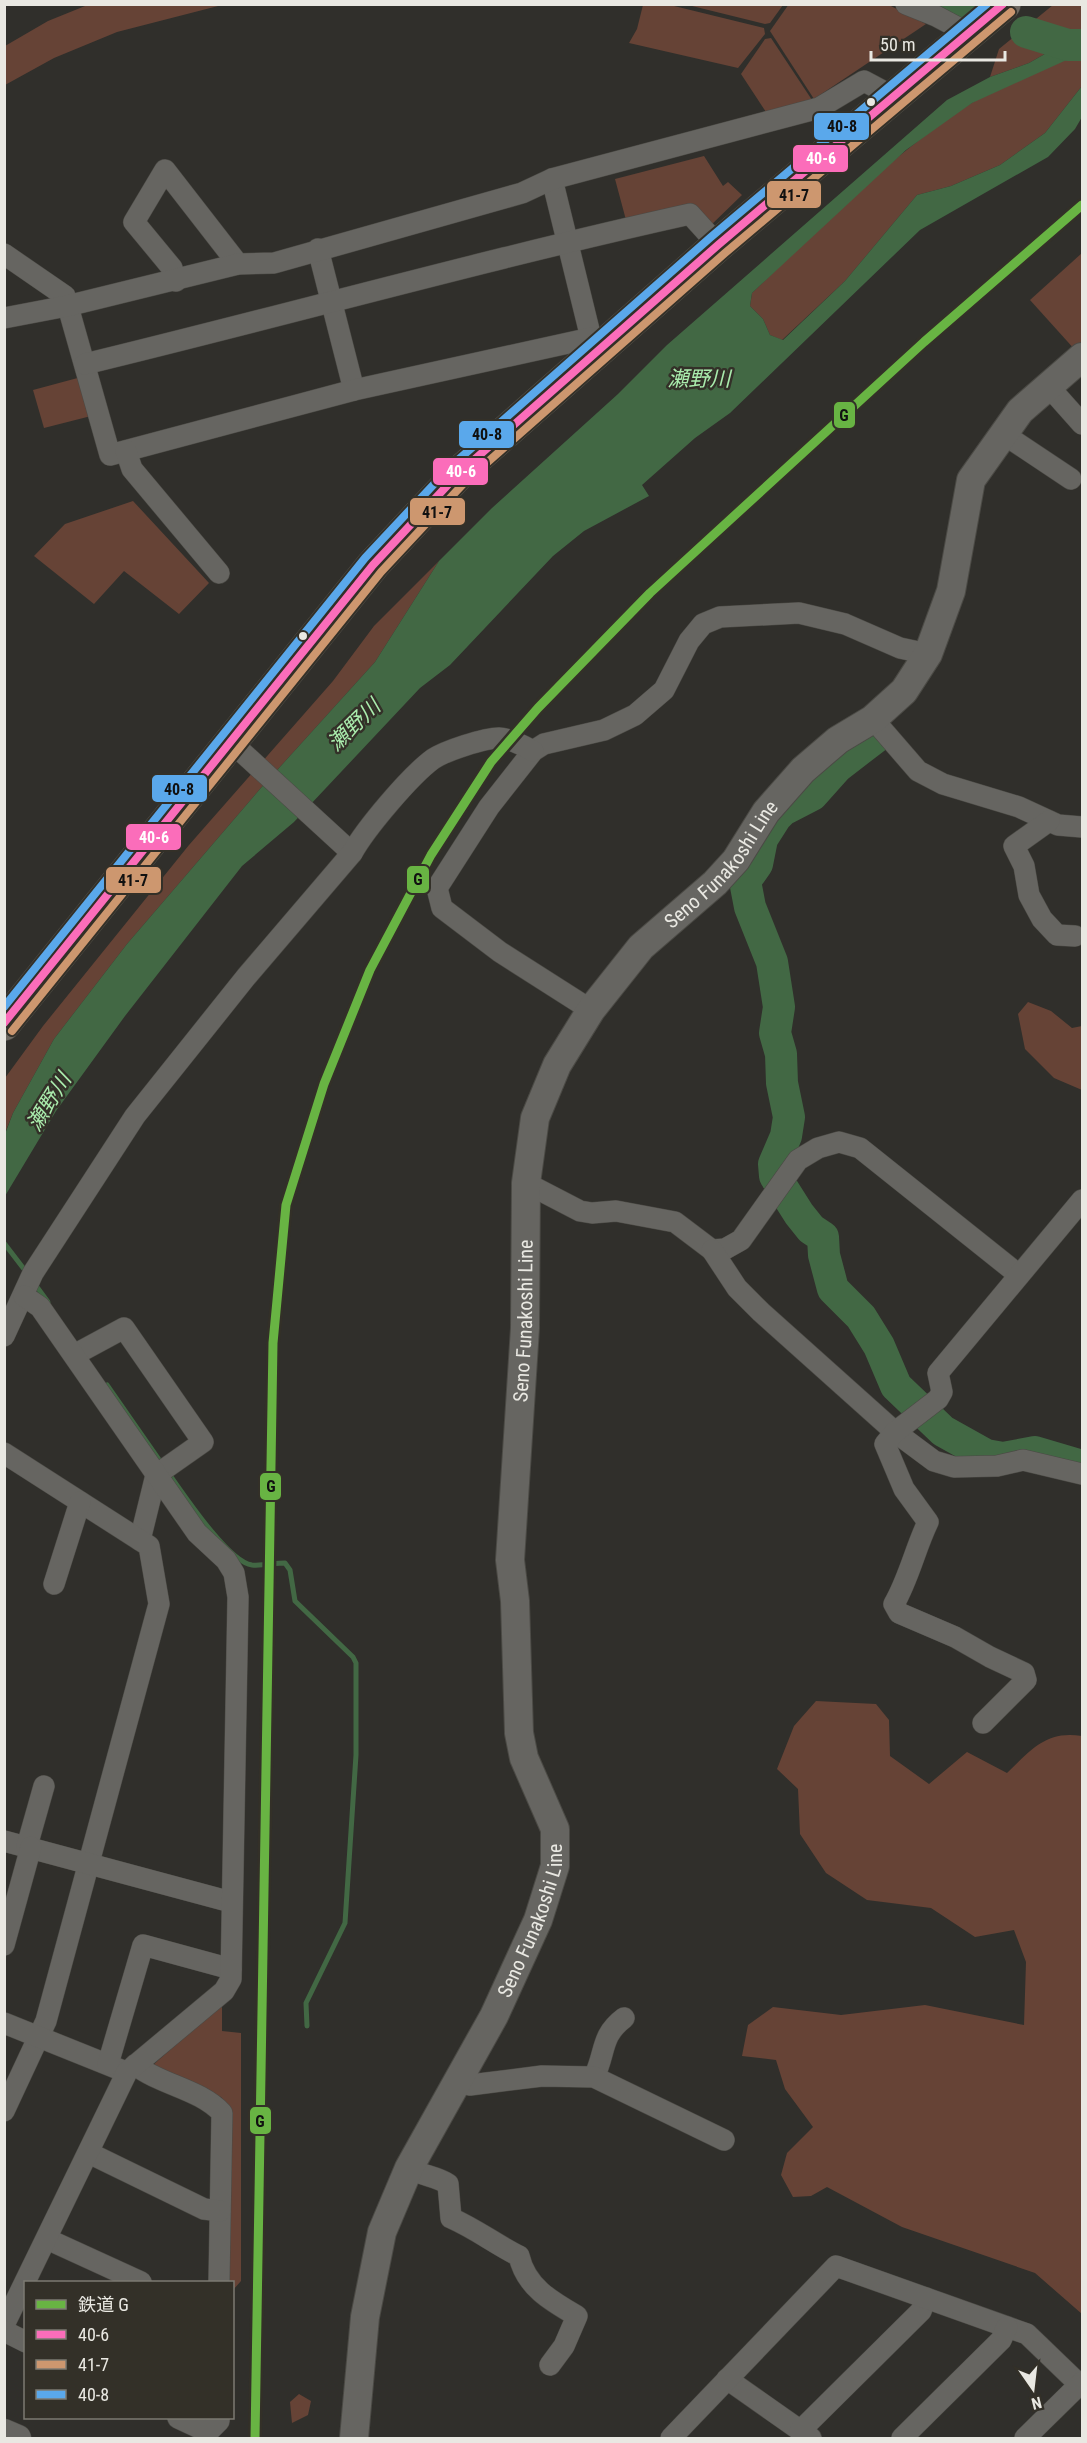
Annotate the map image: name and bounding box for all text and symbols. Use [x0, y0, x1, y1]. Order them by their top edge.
scale bar [871, 24, 1004, 62]
text: 50 m [880, 34, 915, 55]
unlabelled marker [865, 96, 877, 108]
line badge: 40-8 [813, 112, 870, 141]
text: 40-8 [827, 117, 857, 136]
line badge: 40-6 [792, 144, 849, 173]
text: 40-6 [806, 149, 836, 168]
line badge: 41-7 [766, 180, 822, 209]
text: 41-7 [779, 186, 809, 205]
water label: 瀬野川 [668, 367, 732, 391]
line badge: G [833, 401, 856, 429]
text: G [839, 406, 849, 425]
line badge: 40-8 [458, 420, 515, 449]
text: 40-8 [472, 425, 502, 444]
line badge: 40-6 [432, 457, 489, 486]
text: 40-6 [446, 462, 476, 481]
line badge: 41-7 [409, 497, 466, 526]
text: 41-7 [422, 503, 452, 522]
unlabelled marker [297, 630, 309, 642]
water label: 瀬野川 [323, 693, 386, 756]
line badge: 40-8 [151, 774, 208, 803]
text: 40-8 [164, 780, 194, 799]
street label: Seno Funakoshi Line [659, 795, 783, 933]
line badge: 40-6 [125, 823, 182, 851]
text: 40-6 [139, 828, 169, 847]
line badge: G [406, 865, 430, 894]
line badge: 41-7 [105, 866, 162, 894]
text: G [413, 870, 423, 889]
text: 41-7 [118, 871, 148, 890]
water label: 瀬野川 [22, 1067, 77, 1135]
street label: Seno Funakoshi Line [508, 1239, 538, 1403]
line badge: G [259, 1472, 282, 1501]
text: G [266, 1477, 276, 1496]
street label: Seno Funakoshi Line [492, 1844, 567, 2001]
line badge: G [249, 2106, 272, 2135]
text: G [255, 2112, 265, 2131]
legend [24, 2281, 234, 2419]
text: 鉄道 G [78, 2294, 129, 2315]
text: 40-6 [78, 2324, 109, 2345]
text: 41-7 [78, 2354, 109, 2375]
north arrow [1003, 2359, 1063, 2419]
text: 40-8 [78, 2384, 109, 2405]
text: N [1029, 2393, 1044, 2413]

